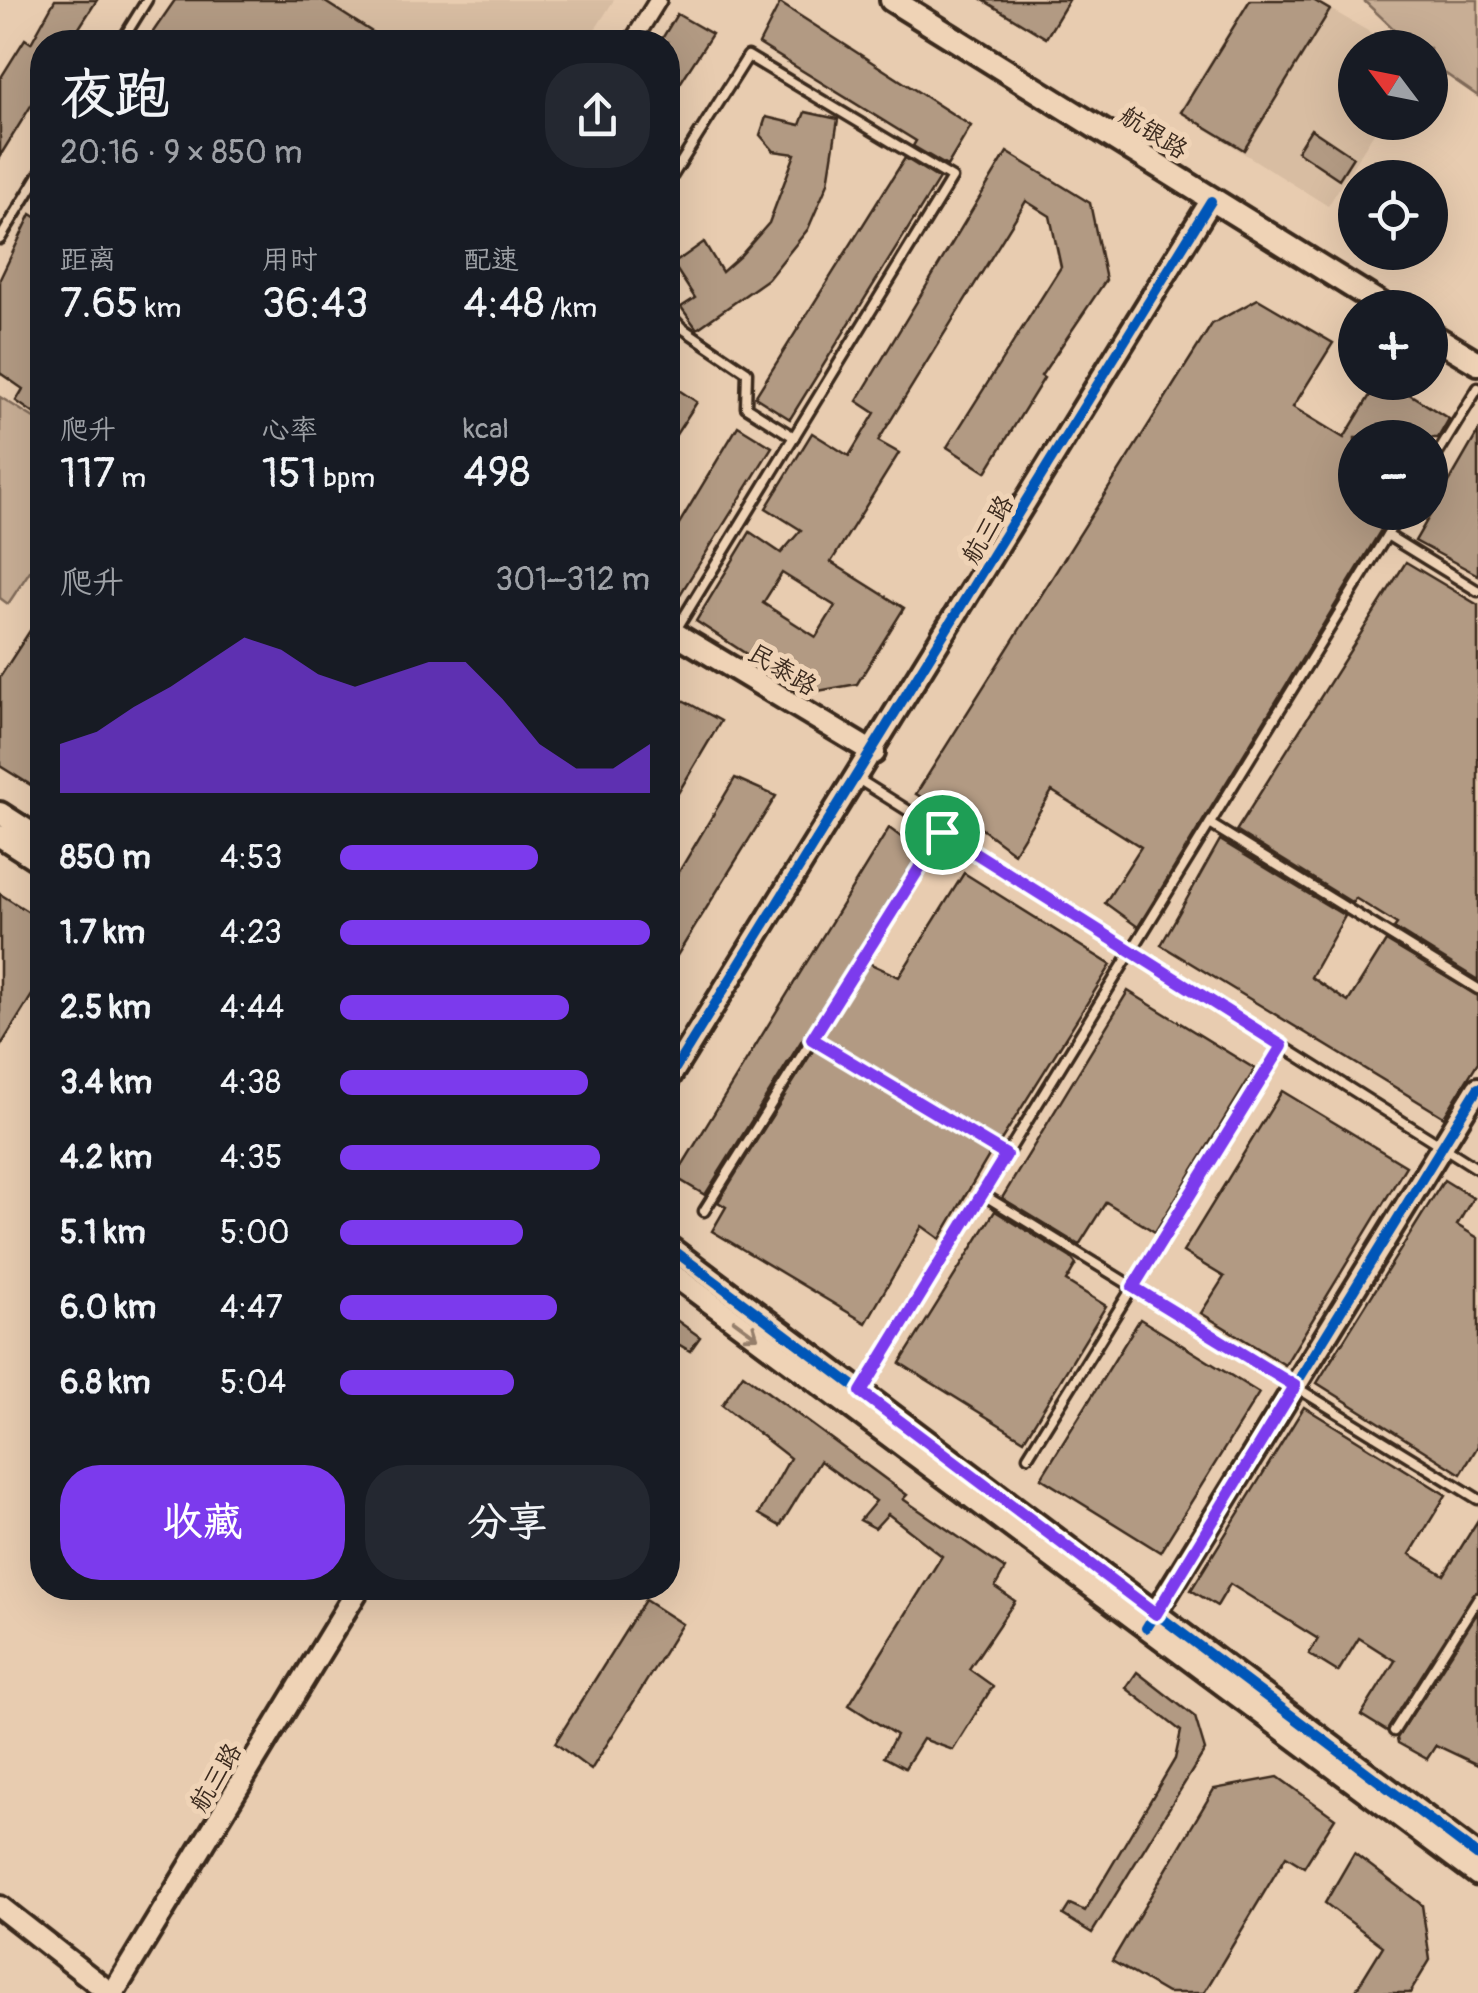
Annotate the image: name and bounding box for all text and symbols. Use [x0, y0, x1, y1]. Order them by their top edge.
north arrow [1338, 30, 1448, 140]
map controls [1338, 30, 1448, 530]
text: 夜跑 [60, 61, 170, 130]
button: share [545, 63, 650, 168]
street label: 航银路 [1113, 100, 1193, 166]
text: 20:16 · 9 × 850 m [60, 133, 302, 173]
button: locate [1338, 160, 1448, 270]
text: 距离 [60, 243, 116, 278]
text: 用时 [262, 243, 318, 278]
text: 配速 [463, 243, 519, 278]
text: 7.65 [60, 278, 139, 330]
text: 36:43 [262, 278, 369, 330]
text: 4:48 [463, 278, 544, 330]
button: + [1338, 290, 1448, 400]
text: km [139, 291, 181, 326]
text: /km [544, 291, 597, 326]
text: kcal [463, 412, 509, 447]
text: 爬升 [60, 413, 116, 448]
text: 心率 [262, 413, 318, 448]
button: − [1338, 420, 1448, 530]
text: 498 [463, 447, 531, 499]
text: 117 [60, 448, 115, 500]
text: 151 [262, 448, 317, 500]
text: m [115, 461, 146, 496]
text: bpm [317, 461, 375, 496]
street label: 航三路 [956, 490, 1021, 570]
text: 301–312 m [495, 560, 650, 600]
text: 爬升 [60, 563, 124, 603]
street label: 民泰路 [742, 638, 822, 703]
pin [900, 790, 985, 875]
icon: arrive [915, 805, 970, 860]
text: 850 m [60, 838, 151, 878]
text: 4:53 [220, 838, 282, 878]
text: 1.7 km [60, 913, 145, 953]
text: 4:23 [220, 913, 282, 953]
text: 2.5 km [60, 988, 151, 1028]
text: 4:44 [220, 988, 284, 1028]
text: 3.4 km [60, 1063, 152, 1103]
text: 4:38 [220, 1063, 281, 1103]
text: 4.2 km [60, 1138, 152, 1178]
text: 4:35 [220, 1138, 282, 1178]
text: 5.1 km [60, 1213, 146, 1253]
text: 5:00 [220, 1213, 290, 1253]
text: 6.0 km [60, 1288, 156, 1328]
text: 4:47 [220, 1288, 283, 1328]
one-way arrow [732, 1319, 759, 1340]
text: 6.8 km [60, 1363, 150, 1403]
text: 5:04 [220, 1363, 286, 1403]
button: 收藏 [60, 1465, 345, 1580]
button: 分享 [365, 1465, 650, 1580]
street label: 航三路 [184, 1738, 249, 1818]

